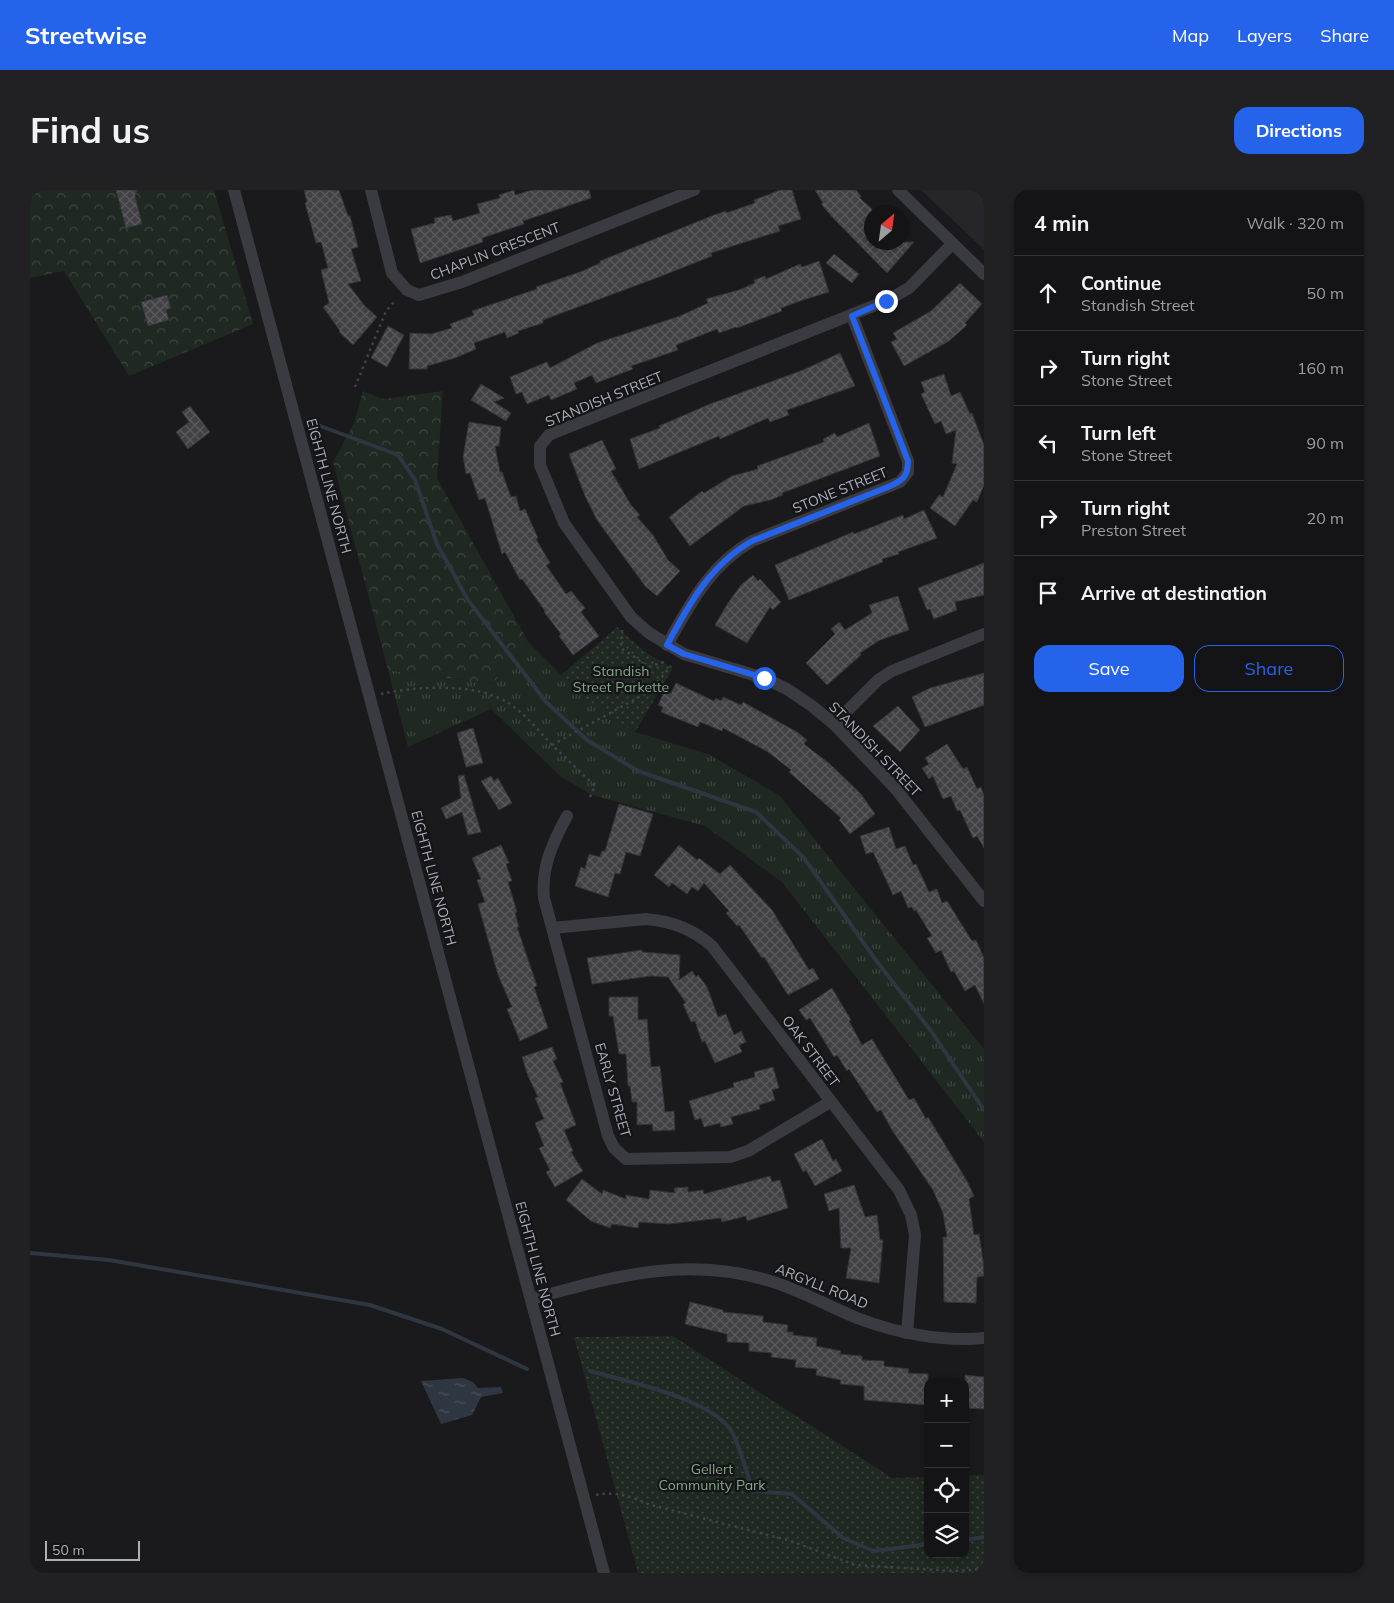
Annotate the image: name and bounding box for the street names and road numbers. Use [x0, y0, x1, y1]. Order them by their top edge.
street label: CHAPLIN CRESCENT [427, 218, 563, 284]
street label: STANDISH STREET [543, 367, 666, 431]
street label: EIGHTH LINE NORTH [302, 416, 356, 556]
street label: STONE STREET [790, 463, 891, 517]
street label: STANDISH STREET [825, 698, 925, 801]
street label: EIGHTH LINE NORTH [407, 808, 461, 948]
street label: OAK STREET [778, 1012, 844, 1091]
street label: EARLY STREET [591, 1041, 635, 1140]
street label: EIGHTH LINE NORTH [511, 1199, 565, 1339]
street label: ARGYLL ROAD [773, 1259, 871, 1313]

